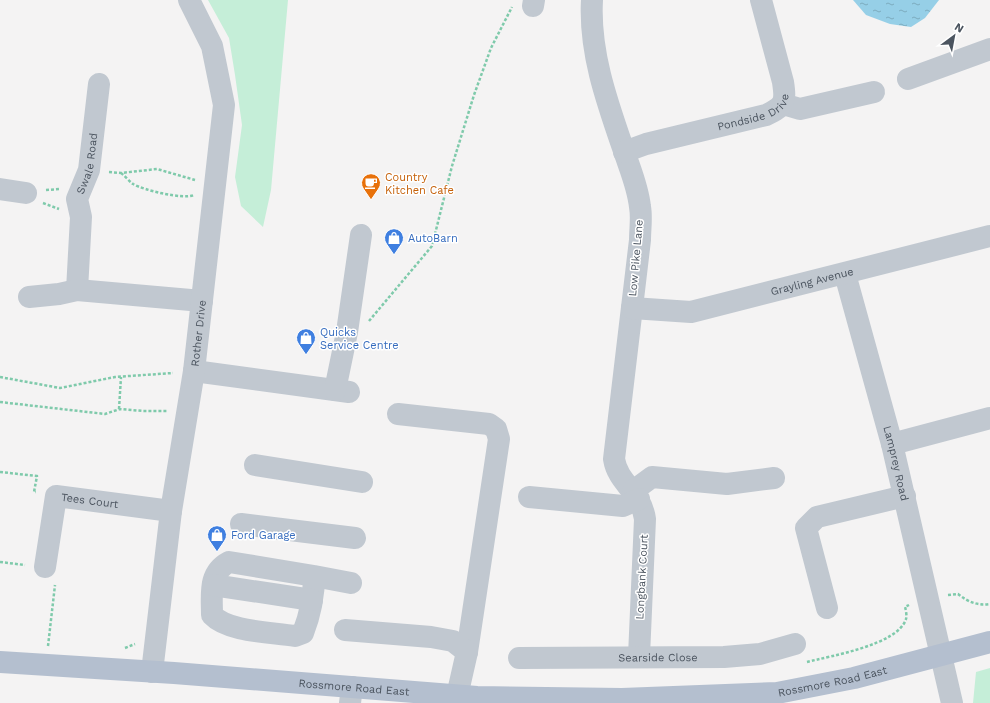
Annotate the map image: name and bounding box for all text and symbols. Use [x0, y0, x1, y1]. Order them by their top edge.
north arrow [934, 16, 974, 56]
text: N [952, 20, 966, 36]
street label: Pondside Drive [716, 93, 791, 133]
street label: Swale Road [73, 132, 100, 196]
place label: Country Kitchen Cafe [385, 171, 454, 197]
cafe icon: Country Kitchen Cafe [360, 172, 382, 200]
street label: Low Pike Lane [626, 219, 646, 297]
shop icon: AutoBarn [383, 227, 405, 255]
place label: AutoBarn [408, 232, 458, 245]
street label: Grayling Avenue [769, 264, 855, 298]
street label: Rother Drive [188, 299, 208, 367]
place label: Quicks Service Centre [320, 326, 399, 352]
shop icon: Quicks Service Centre [295, 327, 317, 355]
street label: Lamprey Road [881, 424, 911, 502]
street label: Tees Court [61, 490, 120, 511]
shop icon: Ford Garage [206, 524, 228, 552]
place label: Ford Garage [231, 529, 296, 542]
street label: Longbank Court [633, 534, 651, 620]
street label: Searside Close [618, 651, 698, 664]
street label: Rossmore Road East [777, 663, 889, 699]
street label: Rossmore Road East [298, 676, 410, 698]

